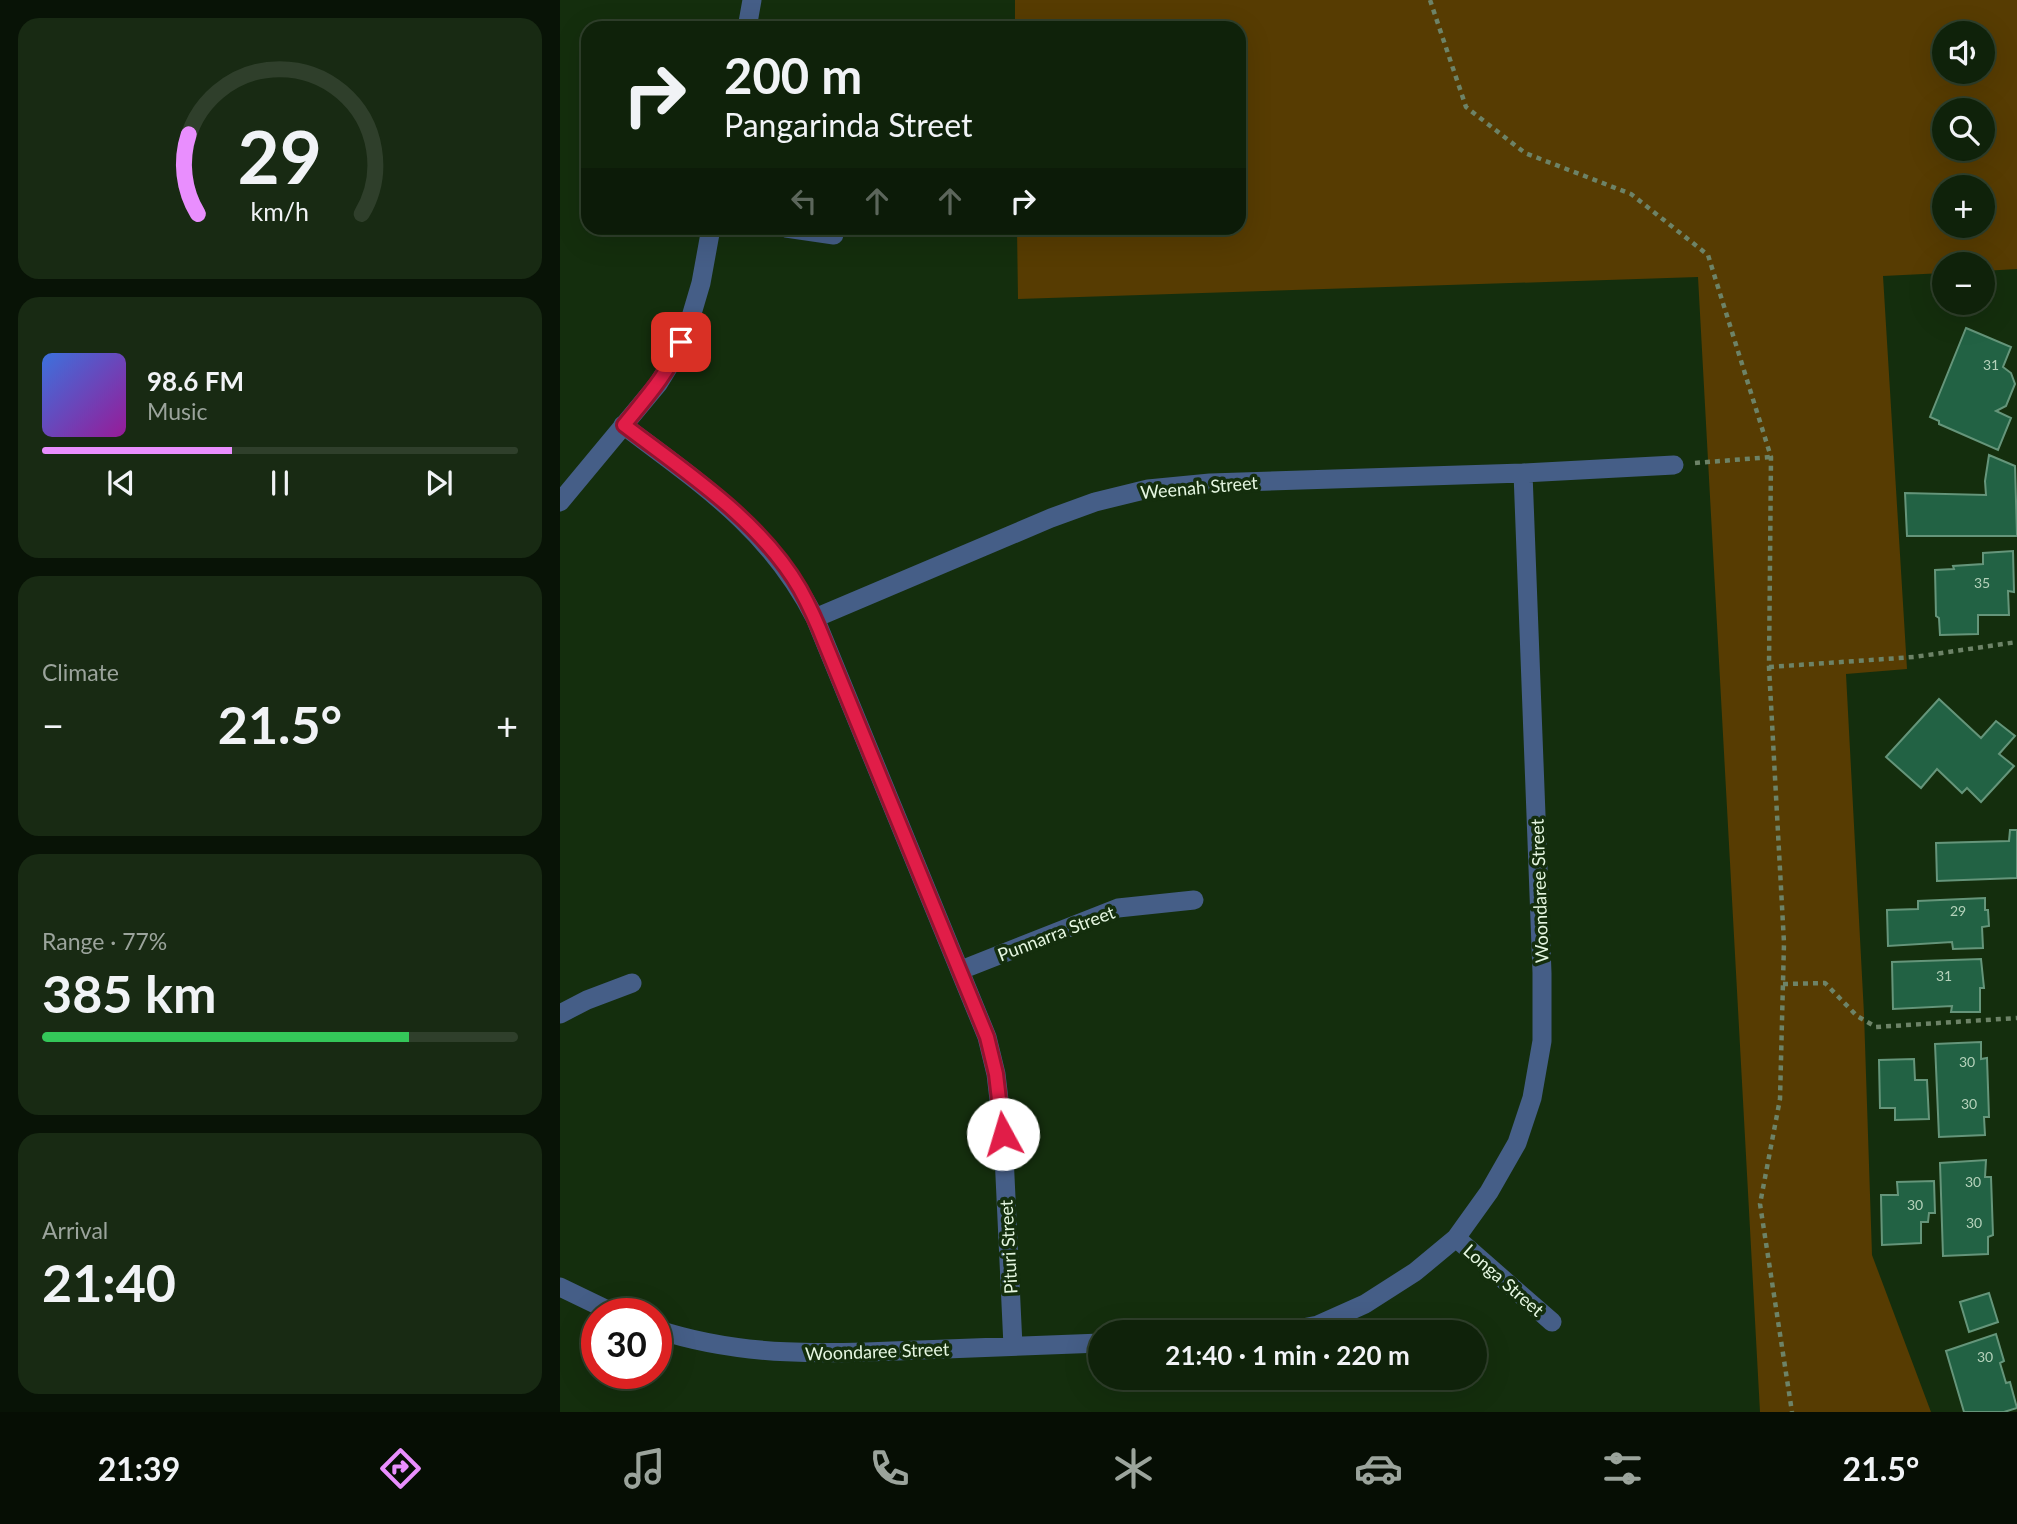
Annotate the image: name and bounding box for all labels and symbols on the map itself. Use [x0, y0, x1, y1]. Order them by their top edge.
pin [651, 312, 711, 372]
house number: 31 [1983, 356, 1999, 373]
street label: Weenah Street [1139, 471, 1259, 503]
house number: 35 [1974, 574, 1990, 591]
street label: Woondaree Street [1525, 818, 1553, 963]
street label: Punnarra Street [994, 900, 1118, 965]
house number: 29 [1950, 902, 1966, 919]
house number: 31 [1936, 967, 1952, 984]
house number: 30 [1959, 1053, 1975, 1070]
house number: 30 [1961, 1095, 1977, 1112]
position arrow [966, 1097, 1040, 1171]
house number: 30 [1965, 1173, 1981, 1190]
house number: 30 [1907, 1196, 1923, 1213]
street label: Pituri Street [995, 1199, 1021, 1295]
house number: 30 [1966, 1214, 1982, 1231]
street label: Longa Street [1459, 1239, 1549, 1321]
speed limit sign: 30 [581, 1298, 672, 1389]
street label: Woondaree Street [805, 1337, 950, 1365]
house number: 30 [1977, 1348, 1993, 1365]

